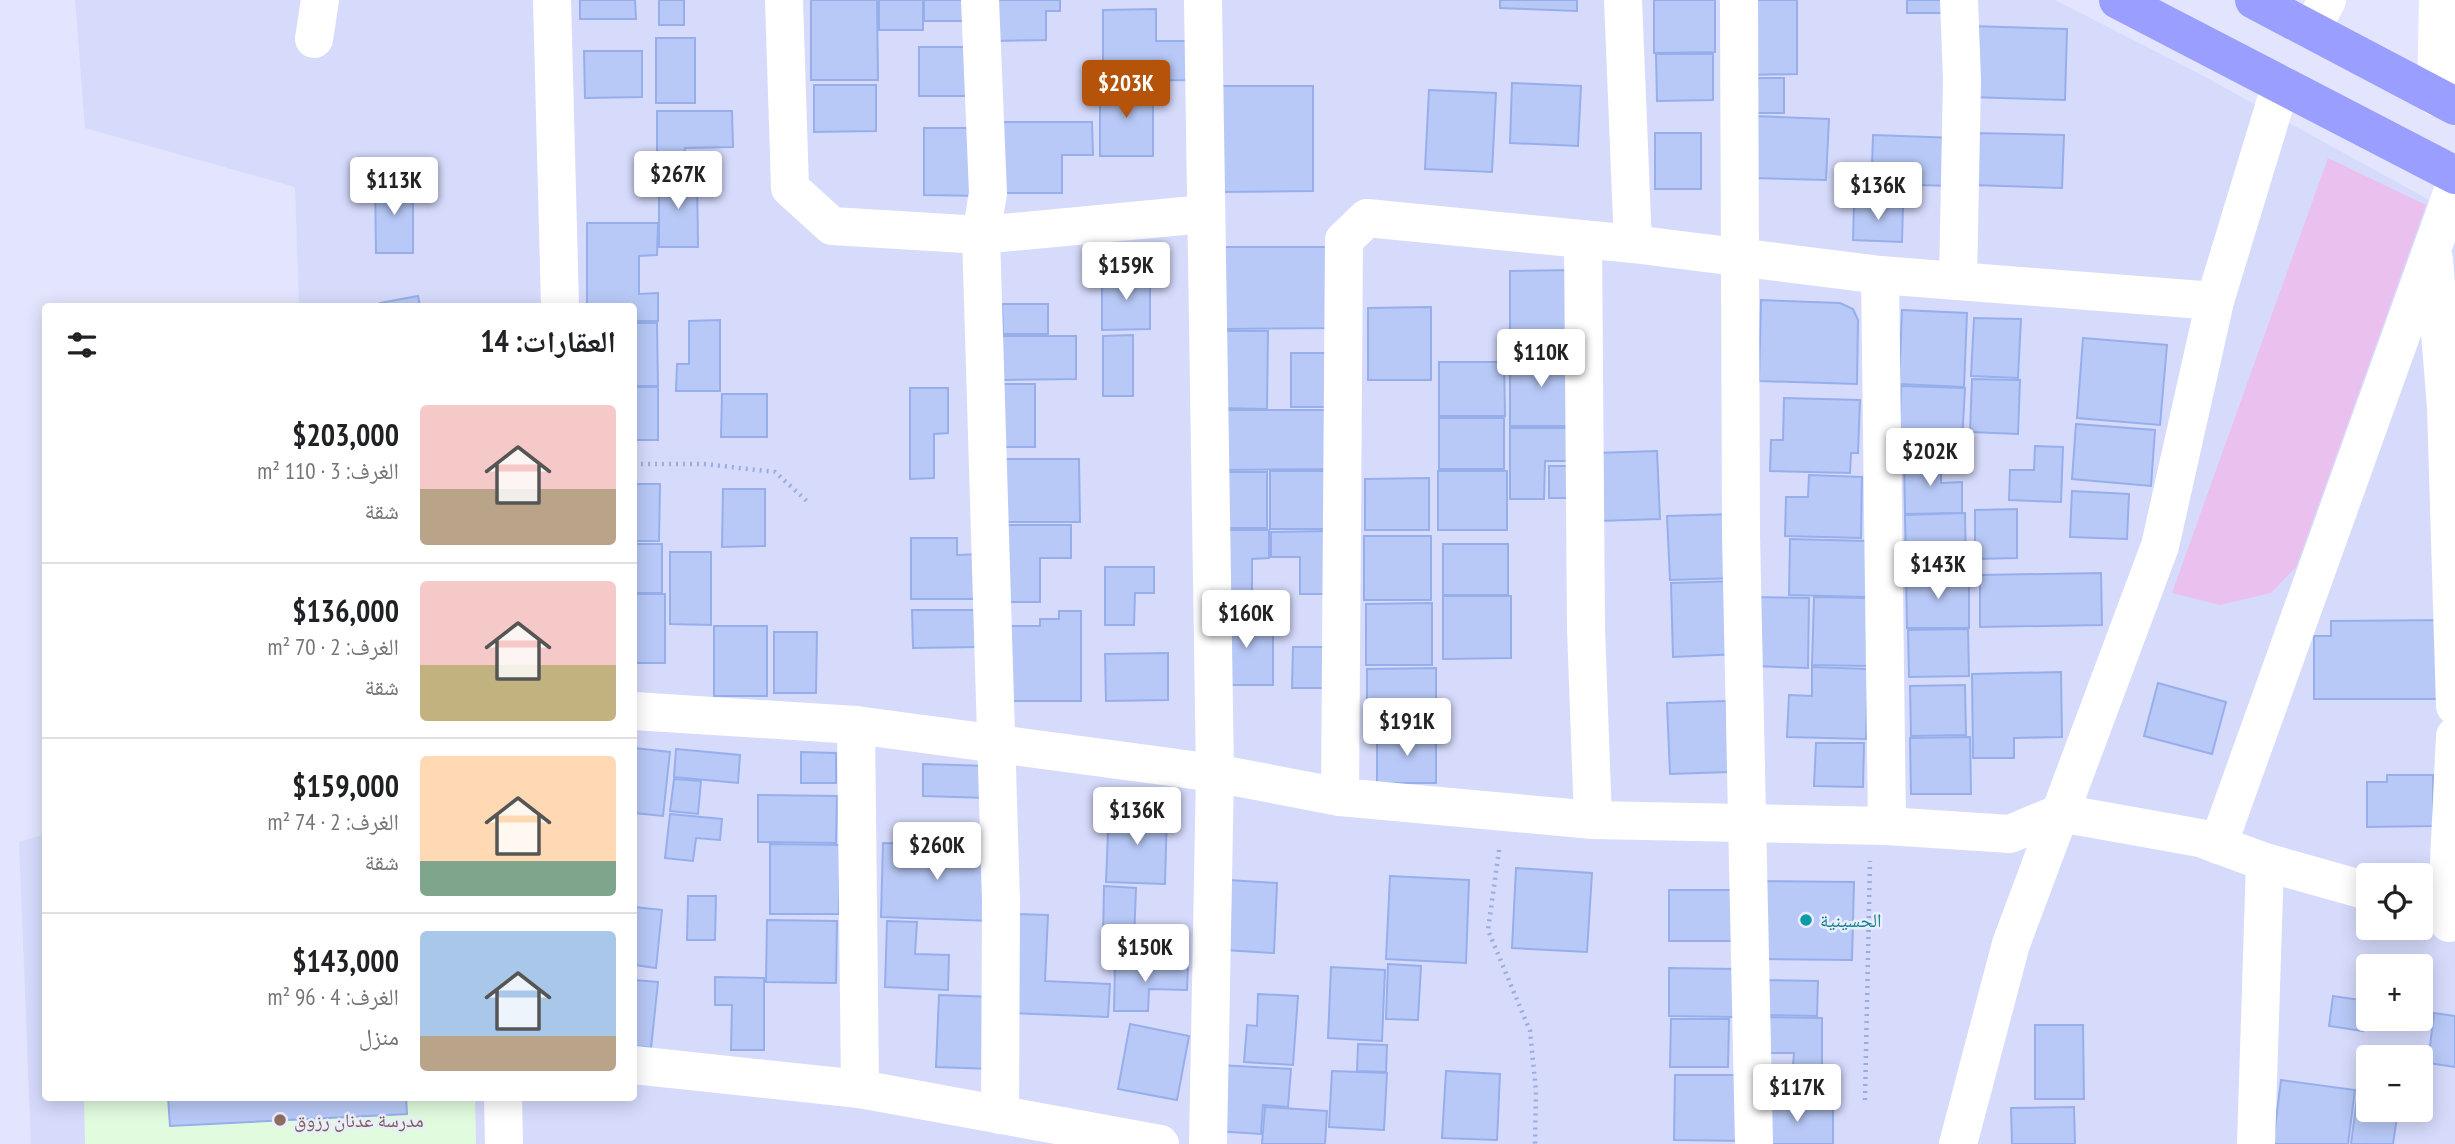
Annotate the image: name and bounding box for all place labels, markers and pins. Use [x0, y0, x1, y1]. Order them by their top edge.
pin: $203K [1077, 60, 1175, 120]
pin: $267K [629, 152, 727, 211]
pin: $113K [345, 158, 443, 217]
pin: $136K [1829, 162, 1927, 222]
pin: $159K [1077, 243, 1175, 302]
pin: $110K [1492, 330, 1590, 389]
pin: $202K [1881, 428, 1979, 488]
pin: $143K [1889, 542, 1987, 601]
pin: $160K [1197, 590, 1295, 650]
pin: $191K [1358, 698, 1456, 758]
pin: $136K [1088, 788, 1186, 847]
pin: $260K [888, 822, 986, 882]
place label: الحسينية [1820, 908, 1882, 932]
marker: الحسينية [1798, 912, 1814, 928]
pin: $150K [1096, 925, 1194, 984]
pin: $117K [1748, 1064, 1846, 1124]
place label: مدرسة عدنان رزوق [294, 1108, 424, 1132]
marker: مدرسة عدنان رزوق [272, 1112, 288, 1128]

